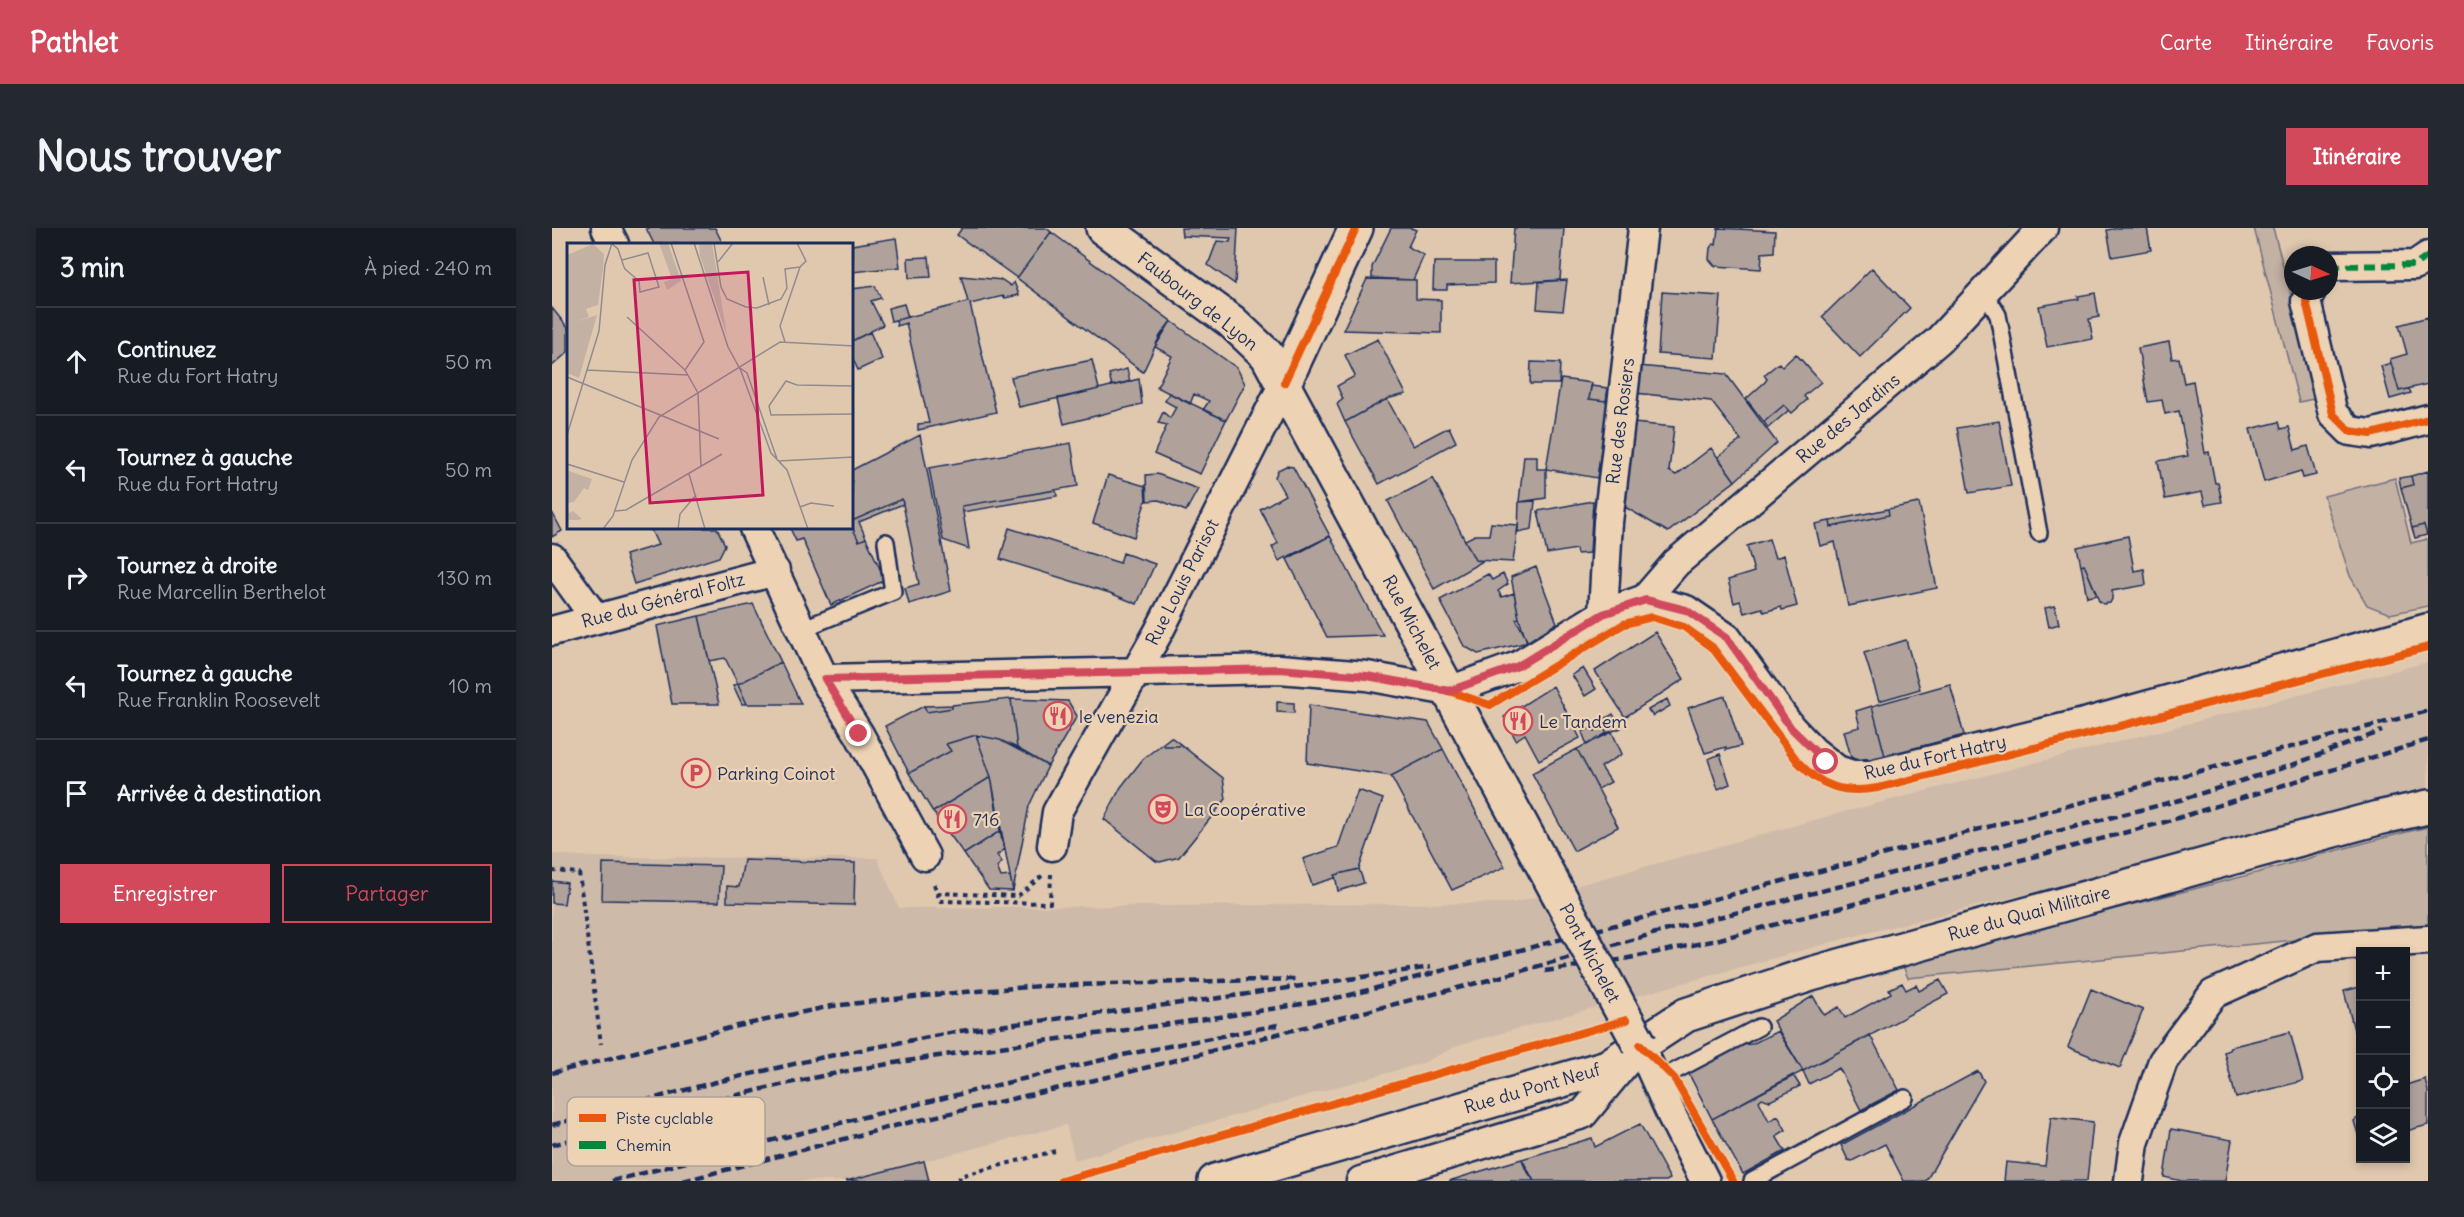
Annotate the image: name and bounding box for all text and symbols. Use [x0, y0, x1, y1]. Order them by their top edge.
text: Pathlet [30, 24, 119, 60]
text: Carte [2160, 29, 2212, 56]
text: Itinéraire [2245, 29, 2333, 56]
text: Favoris [2366, 29, 2434, 56]
button: Itinéraire [2286, 128, 2428, 185]
text: Nous trouver [36, 130, 281, 182]
inset map [567, 243, 854, 530]
north arrow [2284, 246, 2338, 300]
street label: Faubourg de Lyon [1133, 247, 1263, 355]
text: 3 min [60, 251, 125, 284]
text: À pied · 240 m [364, 255, 492, 280]
text: Continuez [117, 335, 216, 363]
icon: ahead [60, 345, 93, 378]
text: 50 m [445, 349, 492, 374]
street label: Rue des Rosiers [1601, 356, 1639, 486]
text: Rue du Fort Hatry [117, 363, 278, 388]
street label: Rue des Jardins [1792, 368, 1904, 468]
text: Tournez à gauche [117, 443, 293, 471]
icon: left [60, 453, 93, 486]
text: 50 m [445, 457, 492, 482]
text: Rue du Fort Hatry [117, 471, 278, 496]
street label: Rue Louis Parisot [1140, 515, 1224, 649]
text: Tournez à droite [117, 551, 277, 579]
icon: right [60, 561, 93, 594]
text: 130 m [437, 565, 492, 590]
street label: Rue du Général Foltz [579, 567, 747, 633]
street label: Rue Michelet [1378, 571, 1446, 673]
text: Rue Marcellin Berthelot [117, 579, 326, 604]
text: Tournez à gauche [117, 659, 293, 687]
icon: left [60, 669, 93, 702]
text: 10 m [449, 673, 492, 698]
text: Rue Franklin Roosevelt [117, 687, 320, 712]
restaurant icon: le venezia [1042, 700, 1074, 732]
place label: le venezia [1079, 705, 1159, 728]
restaurant icon: Le Tandem [1502, 705, 1534, 737]
place label: Le Tandem [1539, 710, 1627, 733]
route end [845, 720, 871, 746]
street label: Rue du Fort Hatry [1862, 729, 2008, 785]
route start [1812, 748, 1838, 774]
parking icon: Parking Coinot [680, 757, 712, 789]
place label: Parking Coinot [717, 762, 835, 785]
icon: arrive [60, 777, 93, 810]
text: Arrivée à destination [117, 779, 321, 807]
theatre icon: La Coopérative [1147, 793, 1179, 825]
place label: La Coopérative [1184, 798, 1306, 821]
restaurant icon: 716 [936, 803, 968, 835]
place label: 716 [973, 808, 999, 831]
button: Enregistrer [60, 864, 270, 923]
button: Partager [282, 864, 492, 923]
street label: Rue du Quai Militaire [1945, 880, 2113, 946]
street label: Pont Michelet [1554, 900, 1626, 1006]
map controls [2356, 947, 2410, 1163]
button: + [2356, 947, 2410, 1001]
button: − [2356, 1001, 2410, 1055]
button: locate [2356, 1055, 2410, 1109]
street label: Rue du Pont Neuf [1461, 1057, 1604, 1118]
legend [567, 1097, 765, 1166]
text: Piste cyclable [616, 1108, 713, 1128]
button: layers [2356, 1109, 2410, 1163]
text: Chemin [616, 1135, 671, 1155]

